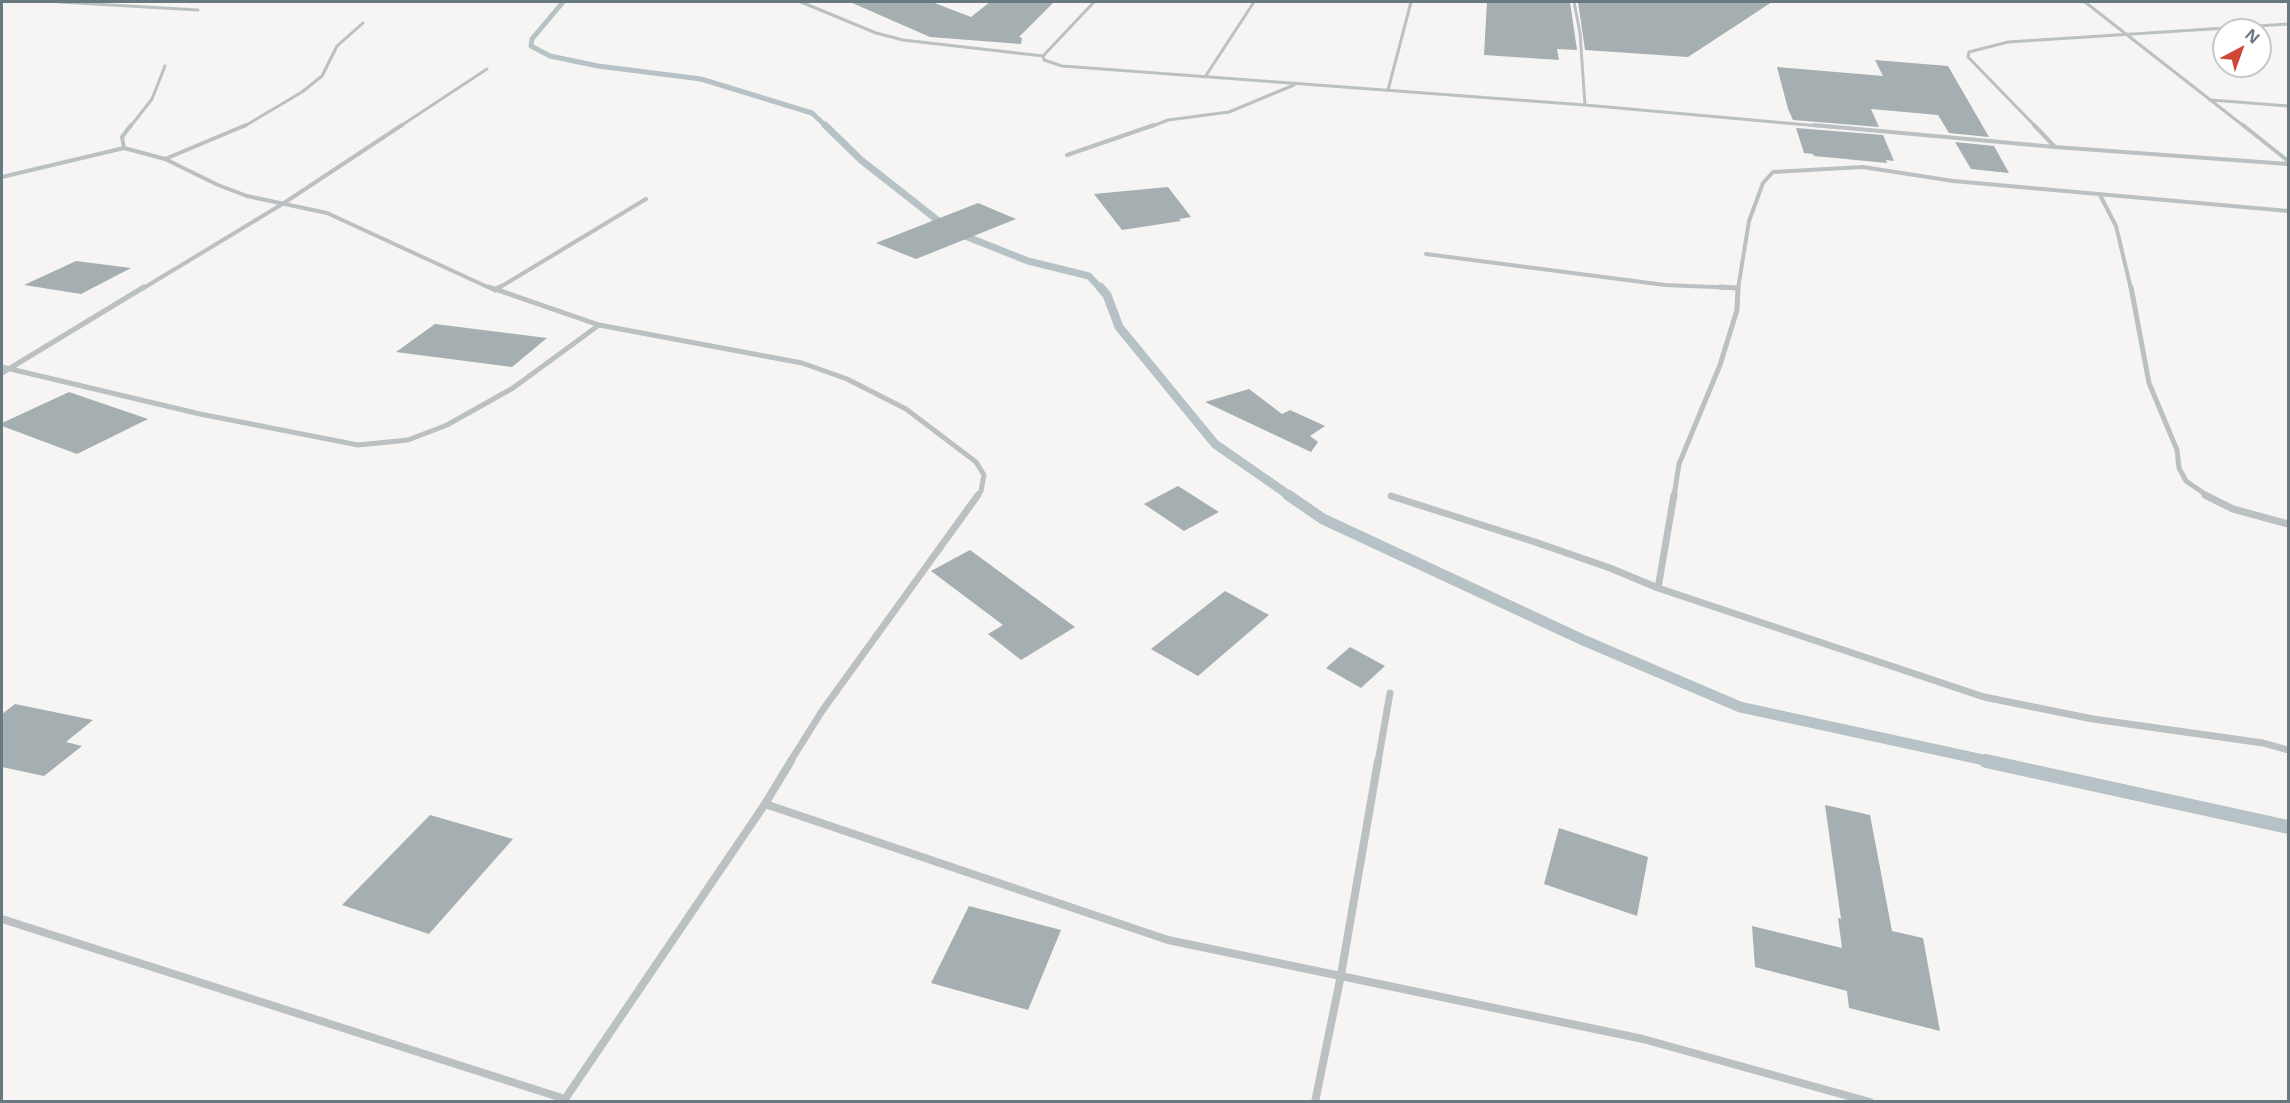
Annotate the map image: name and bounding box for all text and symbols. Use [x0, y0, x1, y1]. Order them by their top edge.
north arrow [2212, 18, 2272, 78]
text: N [2240, 23, 2265, 48]

